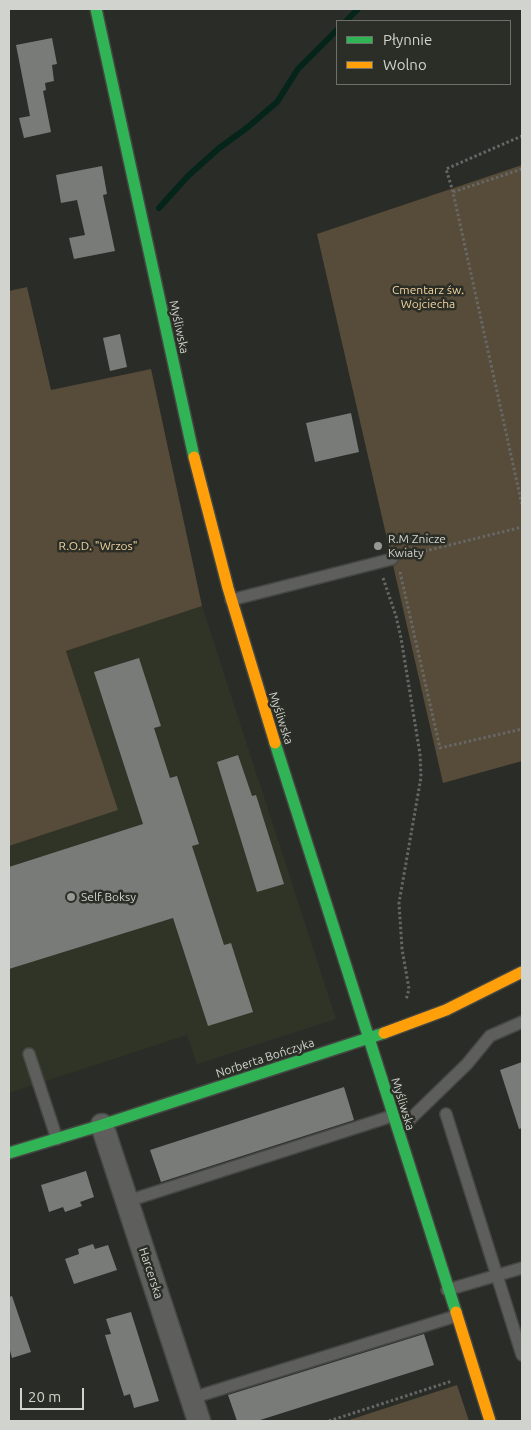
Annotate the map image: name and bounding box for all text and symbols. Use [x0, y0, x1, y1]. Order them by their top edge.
legend [336, 20, 511, 85]
text: Płynnie [383, 31, 432, 48]
text: Wolno [383, 56, 427, 73]
park label: Cmentarz św. Wojciecha [392, 283, 464, 311]
street label: Myśliwska [166, 299, 192, 355]
place label: R.M Znicze Kwiaty [388, 532, 446, 560]
park label: R.O.D. "Wrzos" [59, 539, 137, 553]
marker: R.M Znicze Kwiaty [372, 540, 384, 552]
street label: Myśliwska [266, 690, 296, 746]
place label: Self Boksy [81, 890, 136, 904]
marker: Self Boksy [65, 891, 77, 903]
street label: Norberta Bończyka [214, 1035, 316, 1081]
street label: Myśliwska [388, 1076, 418, 1132]
street label: Harcerska [136, 1245, 166, 1301]
scale bar [22, 1378, 86, 1410]
text: 20 m [28, 1388, 61, 1405]

